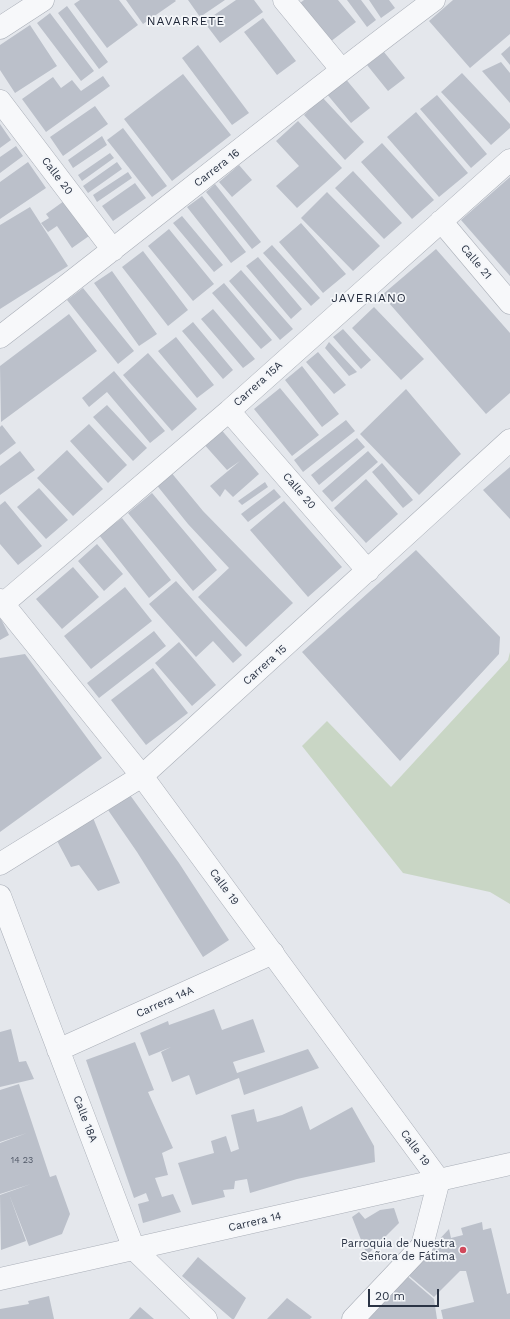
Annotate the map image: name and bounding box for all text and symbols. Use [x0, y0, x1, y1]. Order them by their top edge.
district label: NAVARRETE [147, 14, 225, 28]
street label: Carrera 16 [192, 146, 242, 190]
street label: Calle 20 [39, 155, 75, 197]
street label: Calle 21 [458, 242, 494, 282]
district label: JAVERIANO [331, 291, 407, 305]
street label: Carrera 15A [231, 359, 285, 409]
street label: Calle 20 [280, 470, 318, 512]
street label: Carrera 15 [241, 642, 289, 688]
street label: Calle 19 [206, 866, 242, 908]
street label: Carrera 14A [134, 983, 196, 1021]
street label: Calle 18A [70, 1094, 100, 1144]
street label: Calle 19 [397, 1127, 433, 1169]
house number: 14 23 [11, 1155, 33, 1165]
street label: Carrera 14 [227, 1209, 283, 1235]
place label: Parroquia de Nuestra Señora de Fátima [341, 1237, 455, 1263]
marker: Parroquia de Nuestra Señora de Fátima [458, 1245, 468, 1255]
scale bar [370, 1281, 441, 1307]
text: 20 m [375, 1289, 405, 1303]

